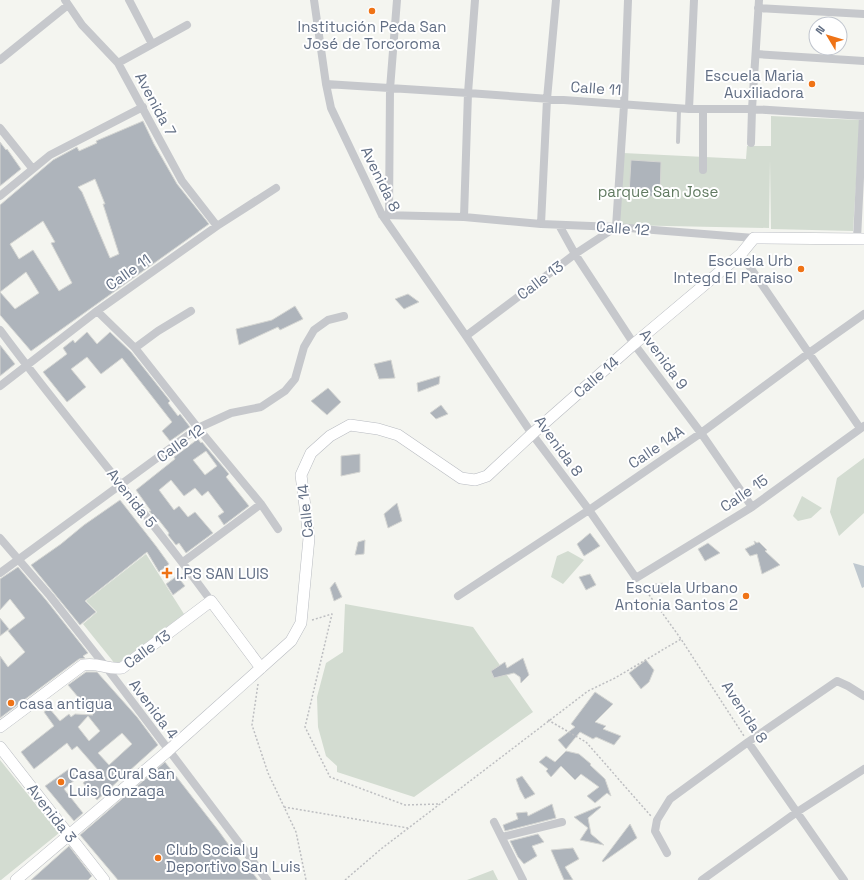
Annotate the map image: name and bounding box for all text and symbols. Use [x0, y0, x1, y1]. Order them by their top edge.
marker: Institución Peda San José de Torcoroma [367, 6, 377, 16]
north arrow [808, 16, 848, 56]
place label: Institución Peda San José de Torcoroma [297, 17, 447, 53]
text: N [812, 23, 828, 37]
place label: Escuela Maria Auxiliadora [705, 66, 804, 102]
street label: Avenida 7 [131, 69, 181, 139]
street label: Calle 11 [570, 77, 622, 99]
marker: Escuela Maria Auxiliadora [807, 79, 817, 89]
street label: Avenida 8 [357, 143, 405, 215]
park label: parque San Jose [598, 182, 718, 201]
street label: Calle 12 [596, 217, 650, 239]
street label: Calle 11 [102, 250, 154, 294]
place label: Escuela Urb Integd El Paraiso [673, 251, 793, 287]
street label: Calle 13 [513, 256, 567, 304]
marker: Escuela Urb Integd El Paraiso [796, 264, 806, 274]
street label: Avenida 9 [636, 325, 692, 393]
street label: Calle 14 [569, 352, 623, 402]
street label: Avenida 8 [531, 412, 587, 480]
street label: Calle 12 [153, 420, 207, 466]
street label: Calle 14A [624, 421, 688, 473]
street label: Avenida 5 [103, 465, 161, 531]
street label: Calle 15 [716, 470, 772, 516]
street label: Calle 14 [293, 483, 317, 539]
place label: I.PS SAN LUIS [176, 564, 269, 583]
marker: I.PS SAN LUIS [161, 567, 173, 579]
place label: Escuela Urbano Antonia Santos 2 [615, 578, 738, 614]
marker: Escuela Urbano Antonia Santos 2 [741, 591, 751, 601]
street label: Calle 13 [120, 626, 174, 672]
street label: Avenida 4 [125, 675, 183, 743]
street label: Avenida 8 [718, 677, 772, 747]
place label: casa antigua [19, 694, 113, 713]
marker: casa antigua [6, 698, 16, 708]
place label: Casa Cural San Luis Gonzaga [69, 764, 175, 800]
marker: Casa Cural San Luis Gonzaga [56, 777, 66, 787]
street label: Avenida 3 [23, 780, 81, 846]
place label: Club Social y Deportivo San Luis [166, 840, 301, 876]
marker: Club Social y Deportivo San Luis [153, 853, 163, 863]

